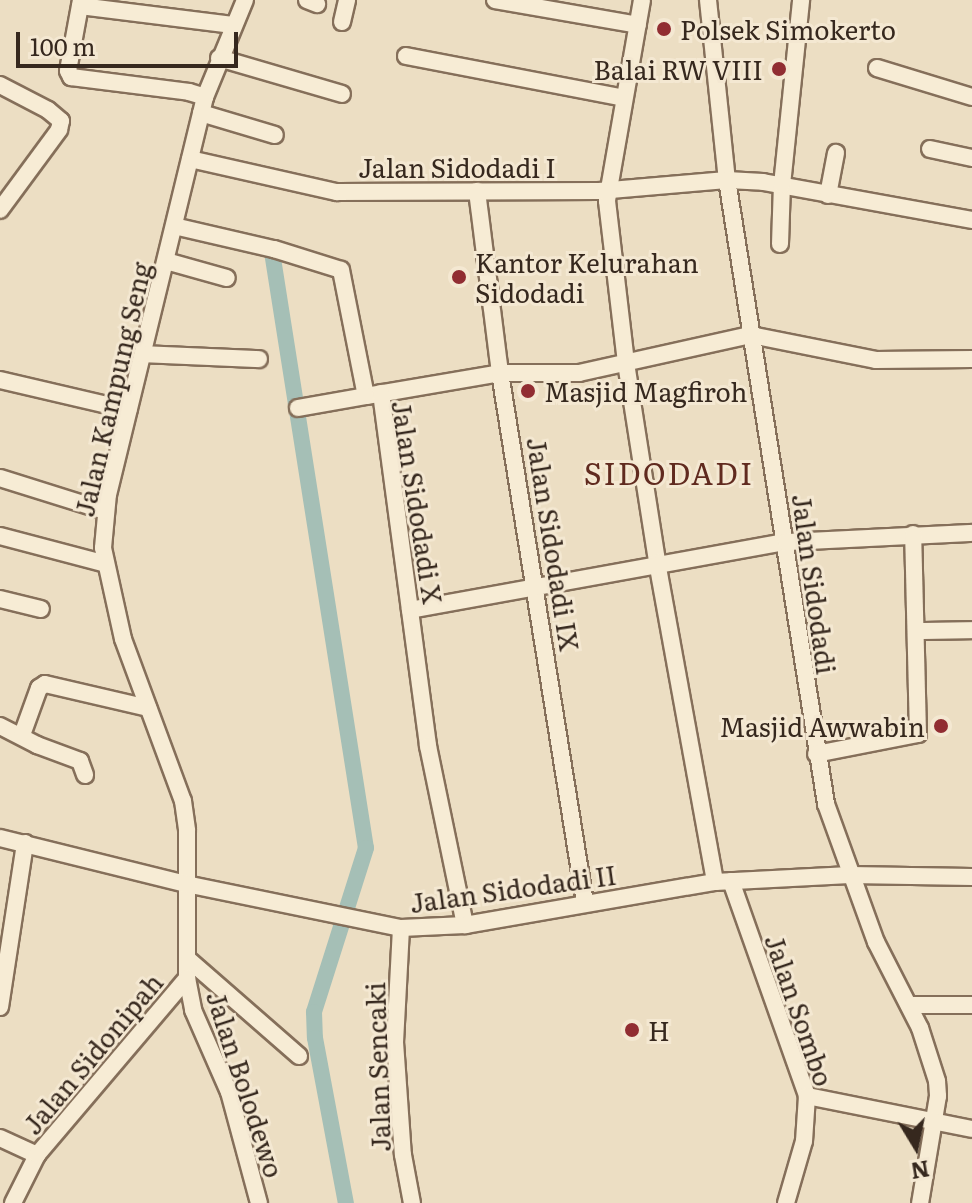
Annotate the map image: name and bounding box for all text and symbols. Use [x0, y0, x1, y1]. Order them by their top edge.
place label: Polsek Simokerto [680, 13, 896, 45]
scale bar [20, 16, 242, 66]
marker: Polsek Simokerto [655, 20, 673, 38]
text: 100 m [30, 28, 96, 63]
place label: Balai RW VIII [594, 53, 763, 85]
marker: Balai RW VIII [770, 60, 788, 78]
street label: Jalan Sidodadi I [358, 151, 556, 183]
place label: Kantor Kelurahan Sidodadi [475, 246, 699, 308]
street label: Jalan Kampung Seng [68, 259, 156, 519]
marker: Kantor Kelurahan Sidodadi [450, 268, 468, 286]
place label: Masjid Magfiroh [544, 375, 747, 407]
marker: Masjid Magfiroh [519, 382, 537, 400]
street label: Jalan Sidodadi X [387, 398, 449, 606]
street label: Jalan Sidodadi IX [522, 435, 586, 653]
district label: SIDODADI [584, 454, 754, 490]
street label: Jalan Sidodadi [787, 492, 843, 676]
place label: Masjid Awwabin [719, 710, 925, 742]
marker: Masjid Awwabin [932, 717, 950, 735]
street label: Jalan Sidodadi II [408, 858, 618, 918]
street label: Jalan Sombo [759, 930, 841, 1090]
street label: Jalan Sidonipah [16, 966, 168, 1140]
street label: Jalan Sencaki [358, 982, 396, 1152]
street label: Jalan Bolodewo [201, 987, 291, 1181]
place label: H [648, 1014, 670, 1046]
marker: H [623, 1021, 641, 1039]
north arrow [876, 1107, 956, 1187]
text: N [908, 1153, 932, 1189]

